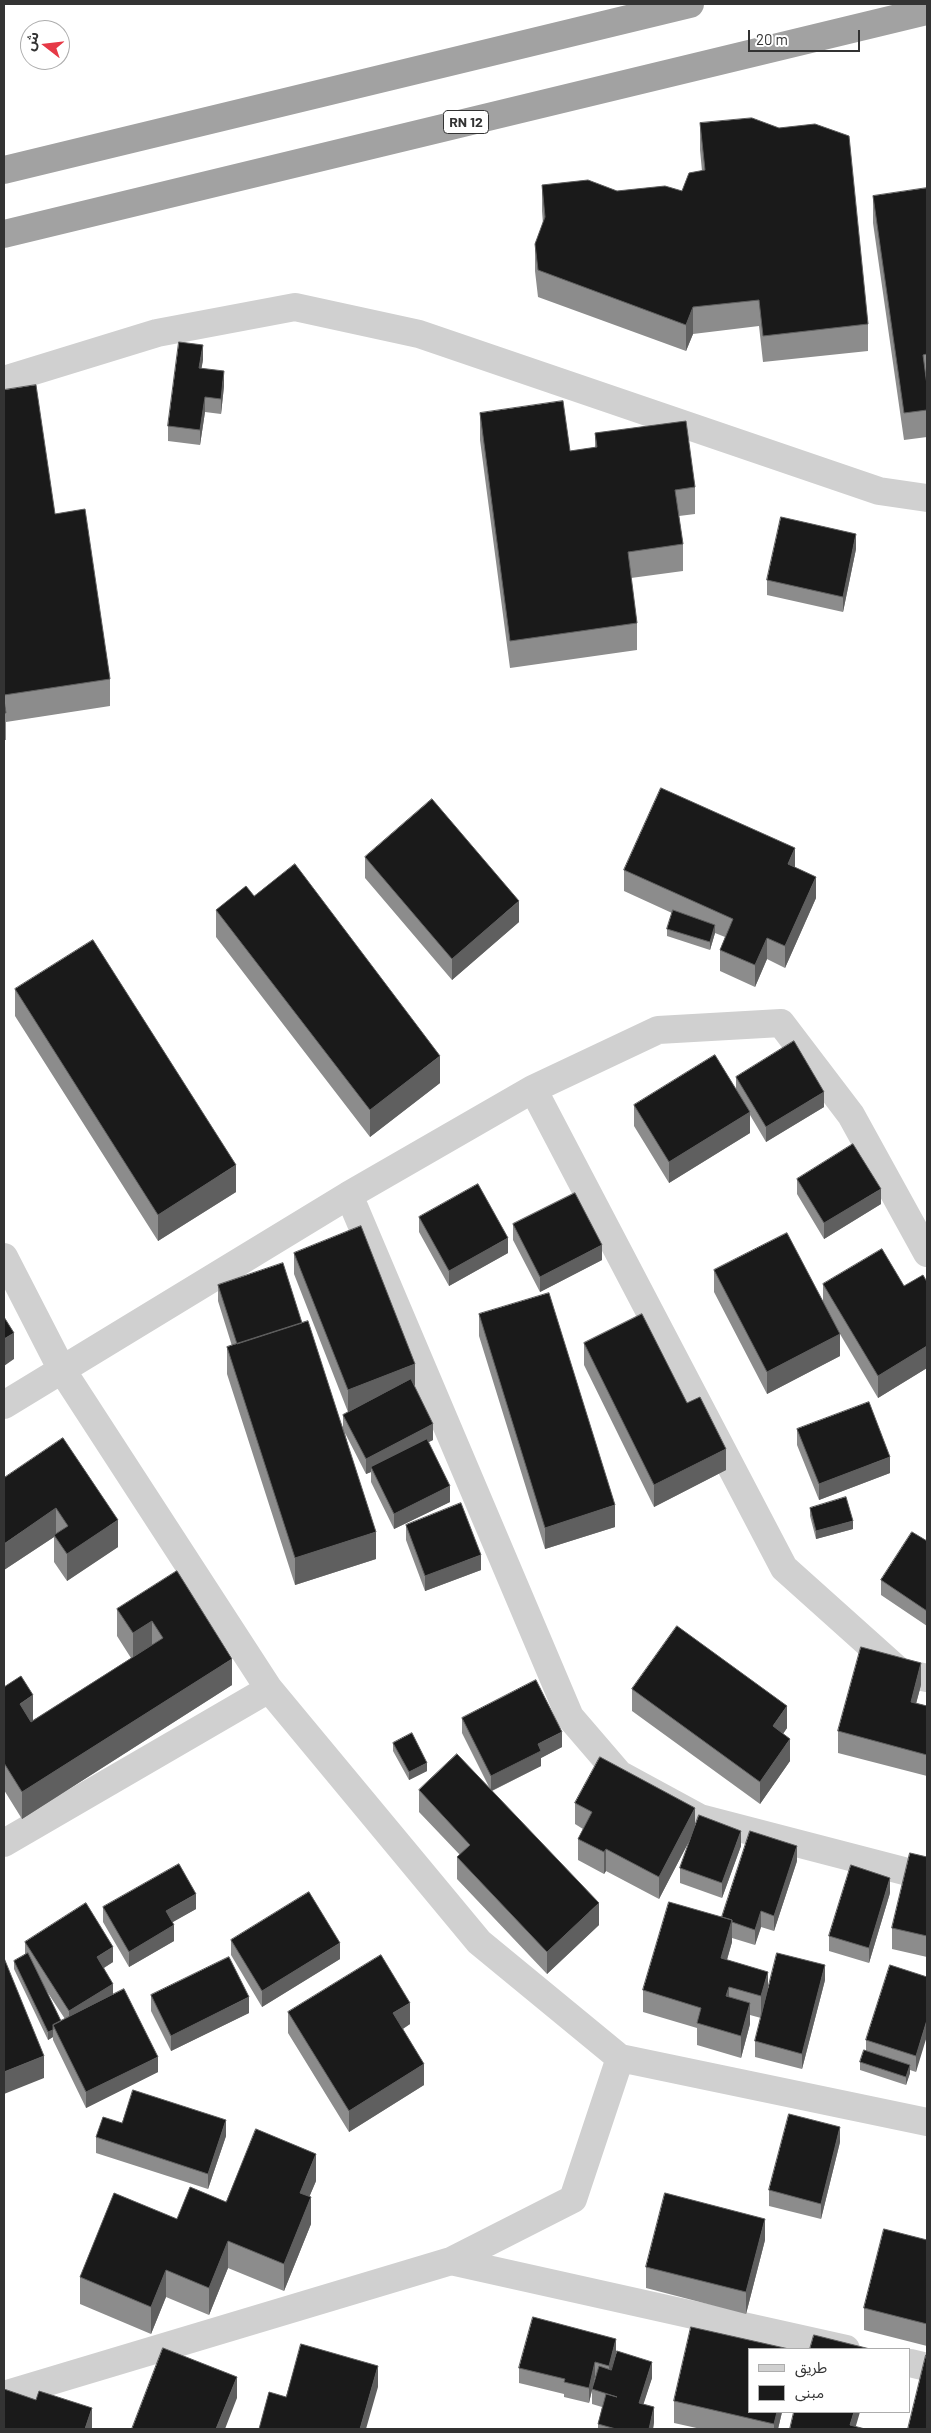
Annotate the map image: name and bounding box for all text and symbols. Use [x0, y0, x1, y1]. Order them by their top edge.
north arrow [20, 20, 70, 70]
scale bar [751, 20, 864, 52]
text: ش [20, 29, 42, 53]
text: 20 m [756, 30, 788, 48]
road number: RN 12 [444, 110, 488, 134]
legend [748, 2348, 911, 2413]
text: طريق [795, 2358, 827, 2376]
text: مبنى [795, 2383, 824, 2401]

